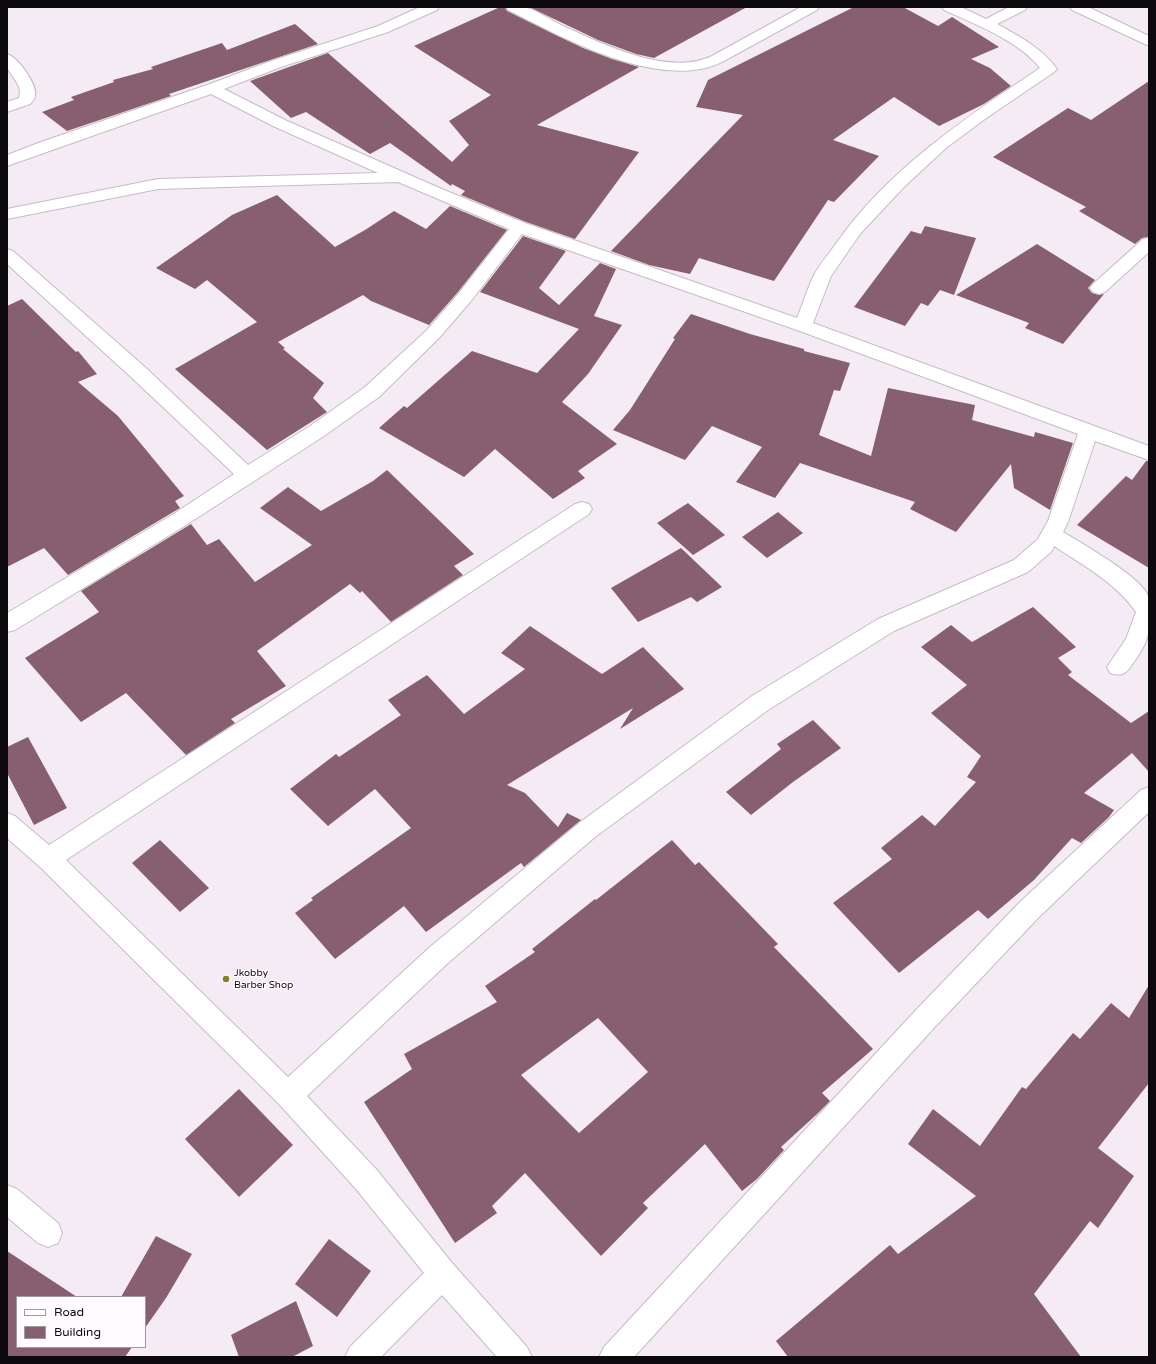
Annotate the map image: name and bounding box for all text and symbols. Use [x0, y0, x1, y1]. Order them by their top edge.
place label: Jkobby Barber Shop [234, 967, 293, 990]
marker: Jkobby Barber Shop [221, 974, 231, 984]
legend [16, 1296, 146, 1348]
text: Road [54, 1305, 84, 1319]
text: Building [54, 1325, 101, 1339]

